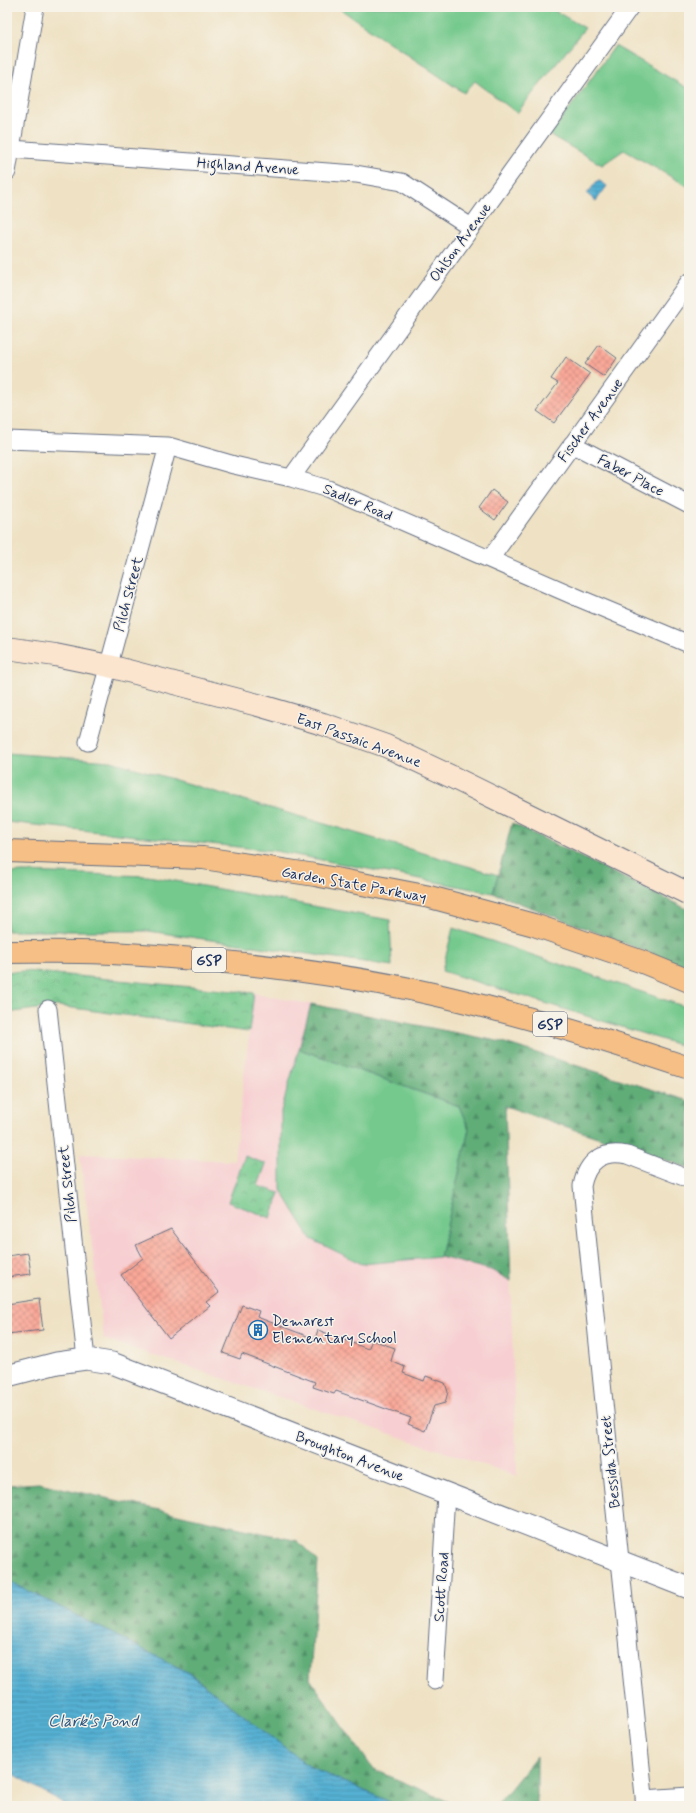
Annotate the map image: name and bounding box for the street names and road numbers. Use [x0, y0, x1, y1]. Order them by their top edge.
street label: Highland Avenue [196, 153, 300, 182]
street label: Ohlson Avenue [425, 199, 496, 286]
street label: Fischer Avenue [553, 374, 628, 467]
street label: Faber Place [594, 450, 667, 502]
street label: Sadler Road [320, 479, 396, 527]
street label: Pilch Street [109, 554, 149, 634]
street label: East Passaic Avenue [293, 709, 424, 773]
street label: Garden State Parkway [280, 862, 428, 908]
road number: GSP [192, 948, 226, 972]
road number: GSP [533, 1012, 567, 1036]
street label: Pilch Street [54, 1144, 82, 1223]
street label: Bessida Street [596, 1414, 626, 1509]
street label: Broughton Avenue [292, 1427, 407, 1487]
street label: Scott Road [430, 1551, 454, 1623]

